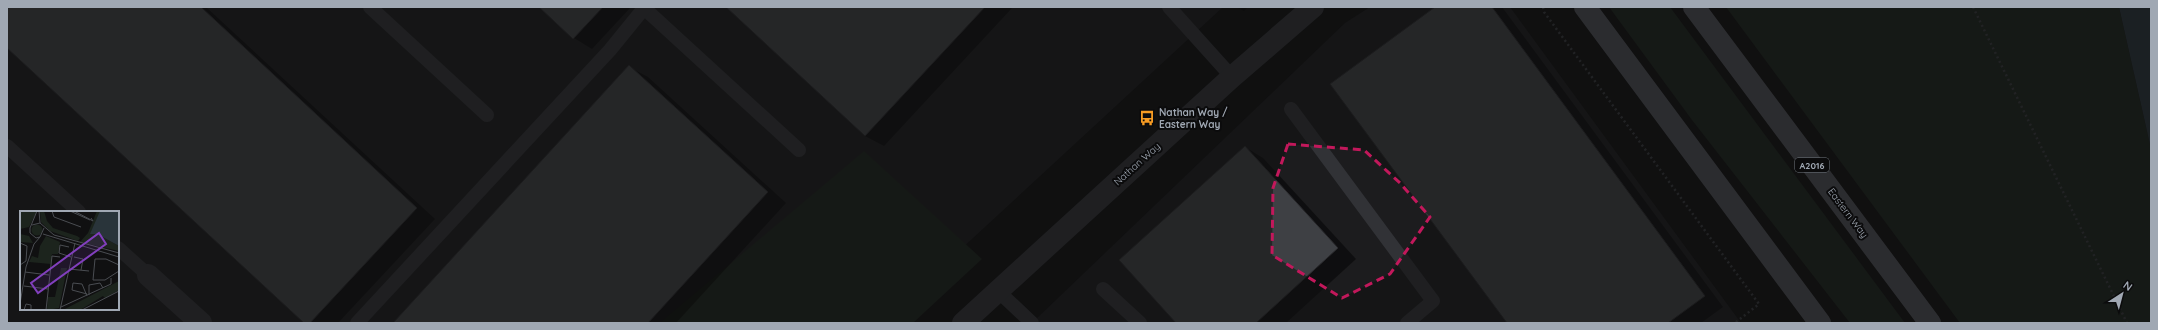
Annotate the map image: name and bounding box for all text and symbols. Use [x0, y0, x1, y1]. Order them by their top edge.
place label: Nathan Way / Eastern Way [1159, 106, 1228, 131]
bus stop icon: Nathan Way / Eastern Way [1138, 109, 1156, 127]
street label: Nathan Way [1111, 140, 1163, 188]
road number: A2016 [1795, 158, 1829, 172]
street label: Eastern Way [1825, 185, 1871, 241]
inset map [20, 211, 119, 310]
north arrow [2102, 274, 2142, 314]
text: N [2120, 278, 2135, 294]

